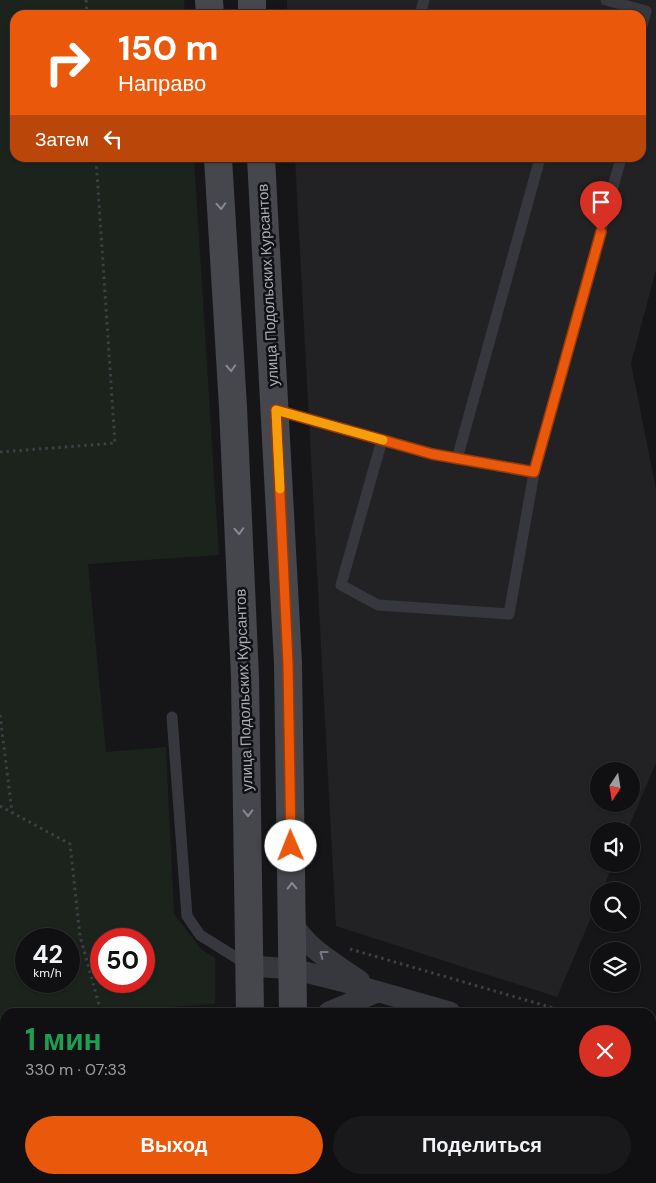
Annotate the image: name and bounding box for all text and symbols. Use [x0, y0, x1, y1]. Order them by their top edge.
text: 150 m [118, 25, 218, 71]
icon: right [35, 30, 100, 95]
text: Направо [118, 69, 206, 98]
icon: left [99, 125, 127, 153]
text: Затем [35, 127, 89, 152]
pin [580, 181, 622, 232]
street label: улица Подольских Курсантов [253, 183, 283, 387]
icon: arrive [587, 188, 615, 216]
one-way arrow [216, 202, 227, 210]
one-way arrow [225, 365, 236, 373]
one-way arrow [233, 527, 244, 535]
street label: улица Подольских Курсантов [230, 588, 258, 792]
north arrow [590, 762, 640, 812]
map controls [590, 762, 640, 992]
one-way arrow [243, 809, 253, 817]
position arrow [264, 819, 316, 871]
button: sound [590, 822, 640, 872]
one-way arrow [287, 881, 297, 889]
button: search [590, 882, 640, 932]
speed limit sign: 50 [90, 928, 155, 993]
text: 42 [32, 938, 63, 971]
button: layers [590, 942, 640, 992]
one-way arrow [319, 951, 329, 960]
text: km/h [33, 965, 62, 981]
text: 1 мин [25, 1020, 102, 1059]
button: close [579, 1025, 631, 1077]
text: 330 m · 07:33 [25, 1059, 126, 1080]
button: Выход [25, 1116, 323, 1174]
button: Поделиться [333, 1116, 631, 1174]

